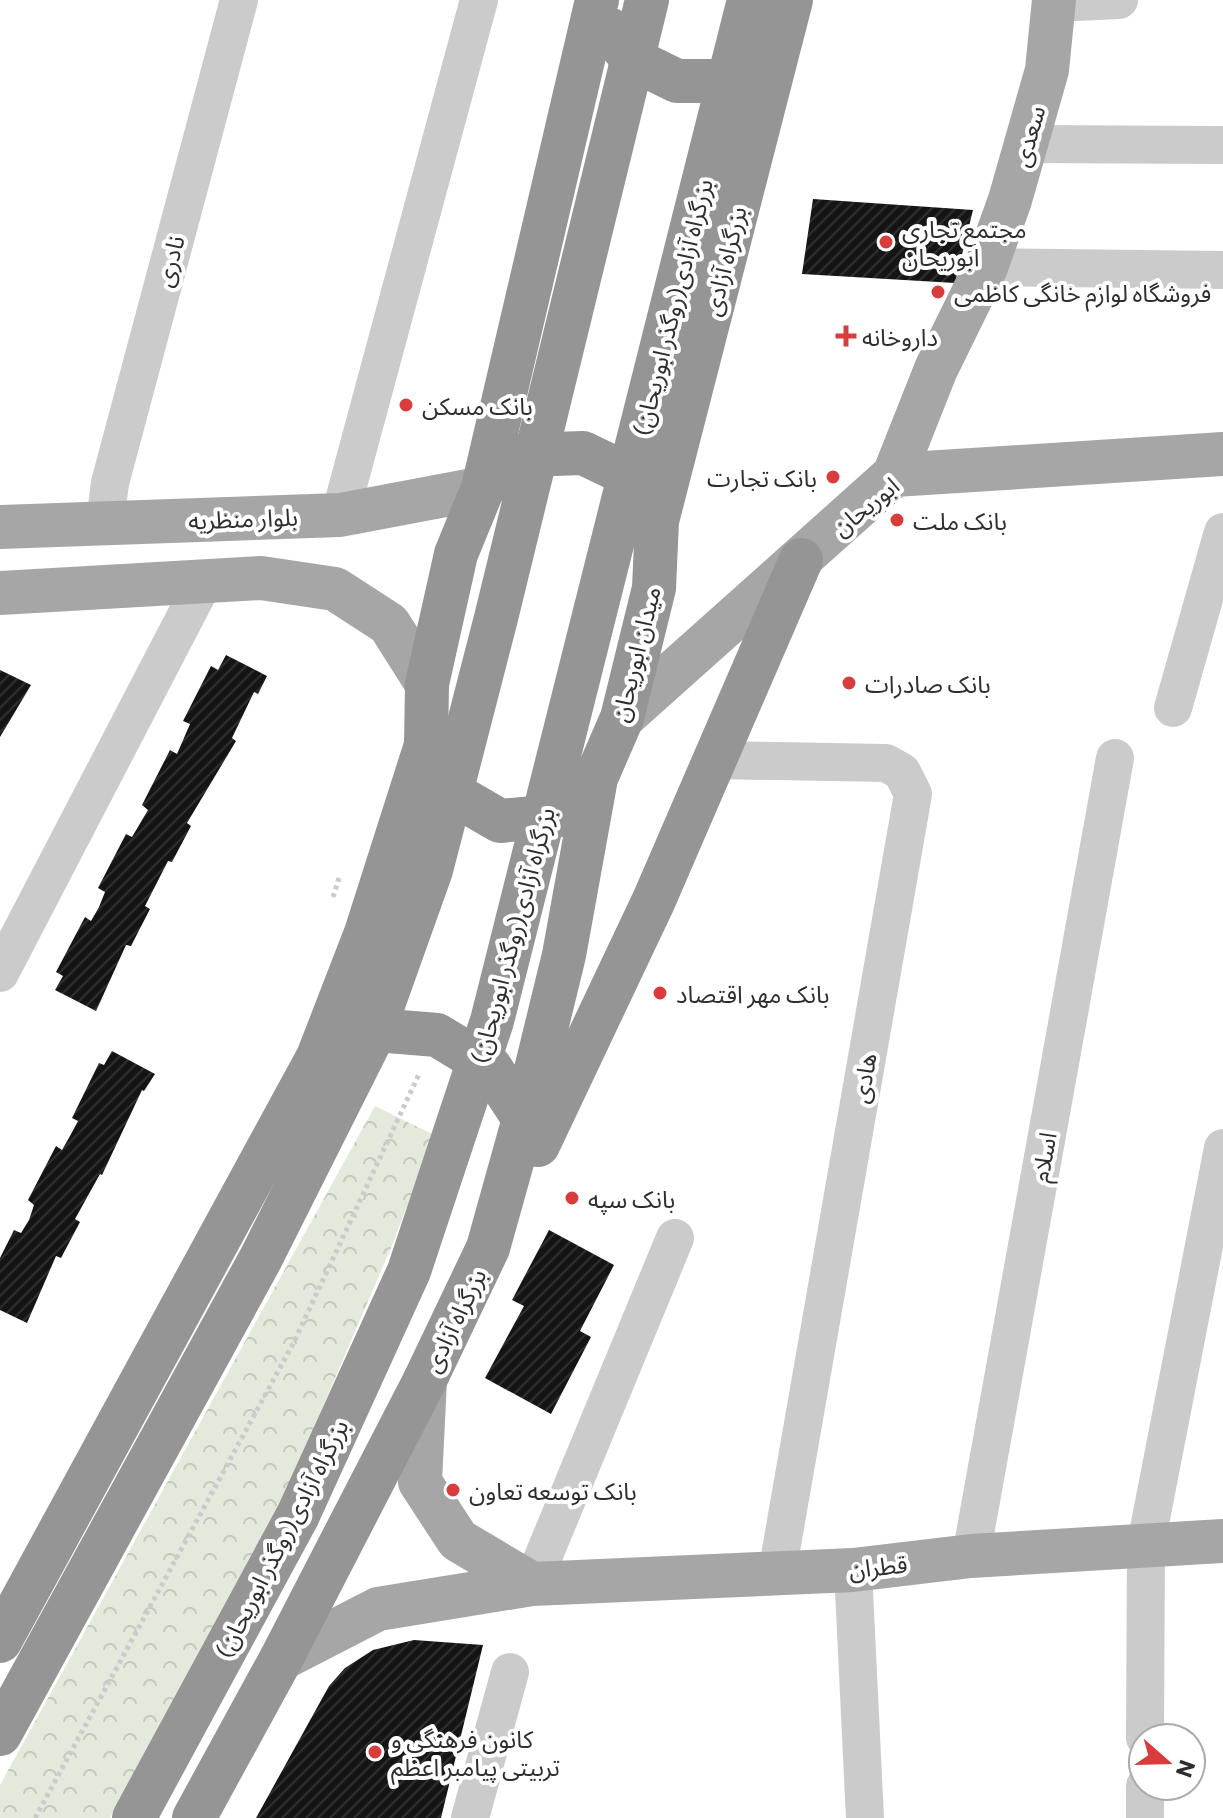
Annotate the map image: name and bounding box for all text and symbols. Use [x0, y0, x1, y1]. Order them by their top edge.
street label: سعدی [1005, 102, 1051, 170]
street label: بزرگراه آزادی(روگذر ابوریحان) [626, 176, 719, 439]
street label: بزرگراه آزادی [696, 203, 753, 319]
place label: مجتمع تجاری ابوریحان [902, 214, 1027, 272]
street label: نادری [148, 232, 191, 290]
marker: مجتمع تجاری ابوریحان [877, 233, 895, 251]
place label: فروشگاه لوازم خانگی کاظمی [954, 278, 1211, 312]
marker: فروشگاه لوازم خانگی کاظمی [929, 283, 947, 301]
place label: داروخانه [862, 322, 938, 352]
marker: داروخانه [837, 327, 855, 345]
place label: بانک مسکن [422, 391, 533, 420]
marker: بانک مسکن [397, 396, 415, 414]
place label: بانک تجارت [707, 463, 817, 493]
marker: بانک تجارت [824, 468, 842, 486]
street label: ابوریحان [826, 470, 905, 542]
street label: بلوار منظریه [188, 502, 298, 535]
place label: بانک ملت [913, 506, 1007, 535]
marker: بانک ملت [888, 511, 906, 529]
street label: میدان ابوریحان [604, 583, 667, 725]
place label: بانک صادرات [865, 669, 991, 699]
marker: بانک صادرات [840, 674, 858, 692]
street label: بزرگراه آزادی(روگذر ابوریحان) [464, 804, 561, 1066]
place label: بانک مهر اقتصاد [676, 979, 829, 1009]
marker: بانک مهر اقتصاد [651, 984, 669, 1002]
street label: هادی [844, 1051, 883, 1106]
street label: اسلام [1024, 1130, 1067, 1185]
place label: بانک سپه [588, 1184, 675, 1215]
marker: بانک سپه [563, 1189, 581, 1207]
street label: بزرگراه آزادی [416, 1263, 492, 1377]
street label: بزرگراه آزادی(روگذر ابوریحان) [208, 1414, 355, 1662]
place label: بانک توسعه تعاون [469, 1476, 637, 1506]
marker: بانک توسعه تعاون [444, 1481, 462, 1499]
street label: قطران [847, 1549, 909, 1584]
north arrow [1127, 1722, 1207, 1802]
place label: کانون فرهنگی و تربیتی پیامبر اعظم [391, 1724, 560, 1785]
marker: کانون فرهنگی و تربیتی پیامبر اعظم [366, 1743, 384, 1761]
text: N [1171, 1757, 1202, 1781]

